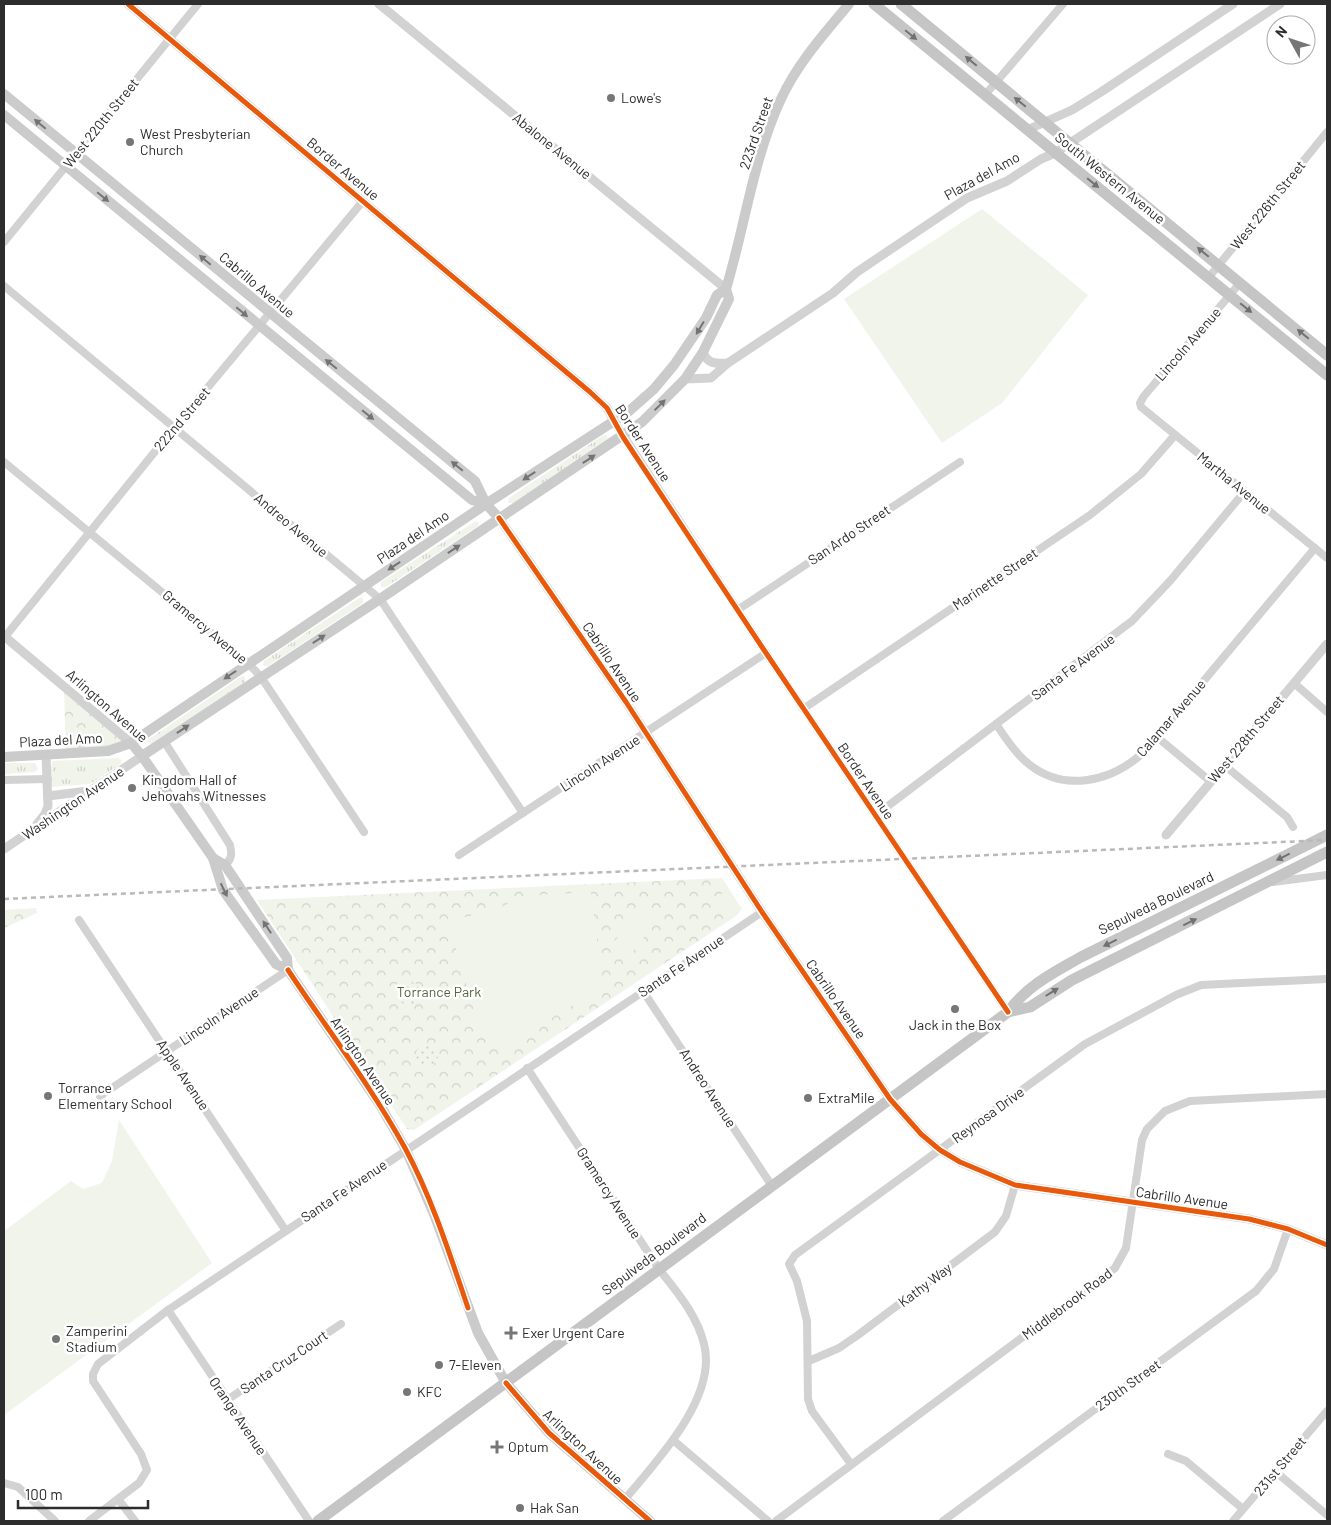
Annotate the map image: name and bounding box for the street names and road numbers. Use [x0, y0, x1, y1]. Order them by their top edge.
street label: West 220th Street [59, 75, 142, 171]
street label: 223rd Street [735, 94, 776, 171]
street label: Abalone Avenue [510, 109, 595, 183]
street label: South Western Avenue [1052, 128, 1169, 227]
street label: Border Avenue [304, 134, 383, 204]
street label: Plaza del Amo [941, 148, 1022, 203]
street label: West 226th Street [1227, 157, 1309, 253]
street label: Cabrillo Avenue [216, 248, 298, 321]
street label: Lincoln Avenue [1151, 303, 1224, 384]
street label: 222nd Street [150, 383, 213, 454]
street label: Border Avenue [612, 401, 675, 485]
street label: Martha Avenue [1194, 448, 1274, 517]
street label: Andreo Avenue [251, 489, 332, 560]
street label: San Ardo Street [804, 501, 893, 568]
street label: Plaza del Amo [373, 506, 452, 567]
street label: Marinette Street [949, 544, 1041, 613]
street label: Gramercy Avenue [159, 586, 251, 667]
street label: Cabrillo Avenue [579, 618, 646, 705]
street label: Santa Fe Avenue [1028, 630, 1118, 703]
street label: Arlington Avenue [63, 665, 152, 746]
street label: Calamar Avenue [1132, 675, 1209, 760]
street label: West 228th Street [1204, 691, 1287, 786]
street label: Plaza del Amo [19, 729, 103, 750]
street label: Lincoln Avenue [557, 730, 643, 795]
street label: Border Avenue [835, 739, 898, 822]
street label: Washington Avenue [19, 762, 127, 843]
street label: Sepulveda Boulevard [1095, 867, 1216, 938]
street label: Santa Fe Avenue [634, 931, 727, 1001]
street label: Cabrillo Avenue [803, 956, 870, 1042]
street label: Lincoln Avenue [176, 983, 262, 1048]
street label: Arlington Avenue [328, 1013, 399, 1108]
street label: Apple Avenue [153, 1036, 213, 1113]
street label: Andreo Avenue [677, 1045, 740, 1131]
street label: Reynosa Drive [948, 1083, 1027, 1147]
street label: Gramercy Avenue [573, 1144, 645, 1242]
street label: Santa Fe Avenue [297, 1156, 390, 1226]
street label: Cabrillo Avenue [1135, 1183, 1229, 1212]
street label: Sepulveda Boulevard [598, 1209, 709, 1298]
street label: Kathy Way [895, 1259, 955, 1310]
street label: Middlebrook Road [1018, 1264, 1115, 1343]
street label: Santa Cruz Court [237, 1326, 331, 1397]
street label: 230th Street [1092, 1355, 1164, 1414]
street label: Orange Avenue [206, 1373, 271, 1458]
street label: Arlington Avenue [540, 1405, 627, 1488]
street label: 231st Street [1250, 1433, 1309, 1499]

